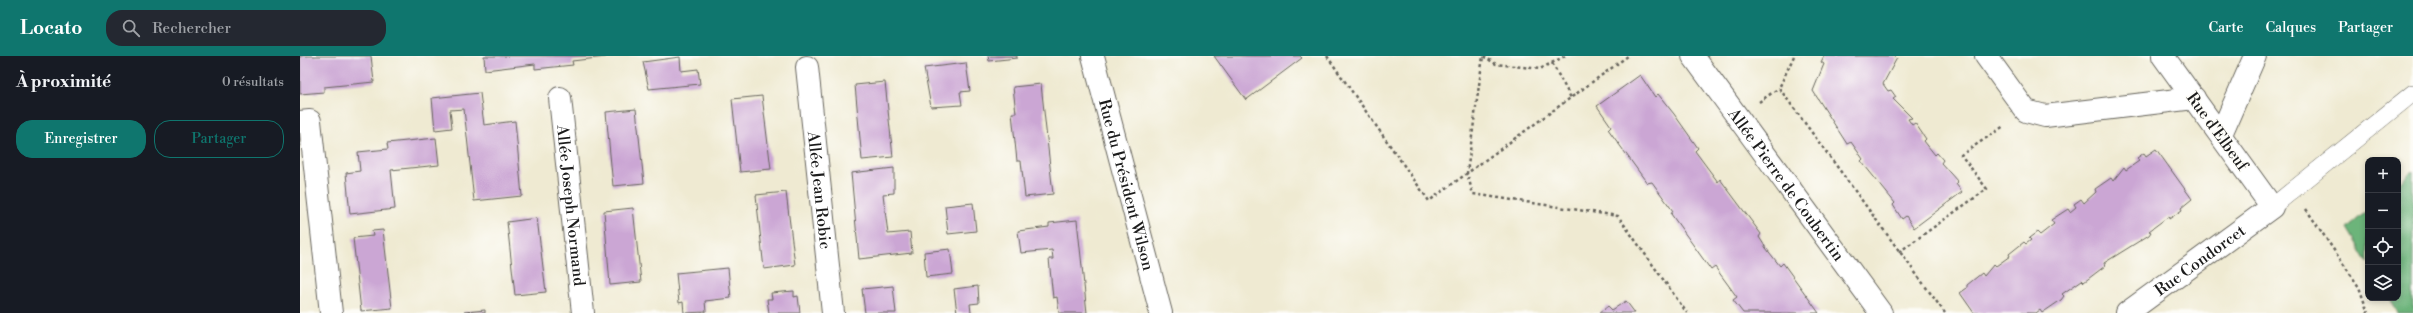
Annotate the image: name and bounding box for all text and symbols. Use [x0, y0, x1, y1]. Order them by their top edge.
search box [106, 10, 386, 46]
text: Locato [20, 16, 82, 40]
icon: search [120, 17, 142, 39]
text: Rechercher [152, 19, 231, 38]
text: Carte [2208, 19, 2243, 37]
text: Calques [2265, 19, 2316, 37]
text: Partager [2338, 19, 2393, 37]
text: À proximité [16, 71, 111, 93]
text: 0 résultats [222, 74, 284, 90]
street label: Rue d'Elbeuf [2182, 88, 2253, 176]
street label: Rue du Président Wilson [1094, 97, 1158, 273]
street label: Allée Pierre de Coubertin [1723, 104, 1849, 266]
button: Enregistrer [16, 120, 146, 158]
button: Partager [154, 120, 284, 158]
street label: Allée Joseph Normand [552, 123, 589, 287]
street label: Allée Jean Robic [803, 130, 835, 250]
map controls [2365, 157, 2401, 301]
button: + [2365, 157, 2401, 193]
button: − [2365, 193, 2401, 229]
street label: Rue Condorcet [2151, 221, 2250, 301]
button: locate [2365, 229, 2401, 265]
button: layers [2365, 265, 2401, 301]

